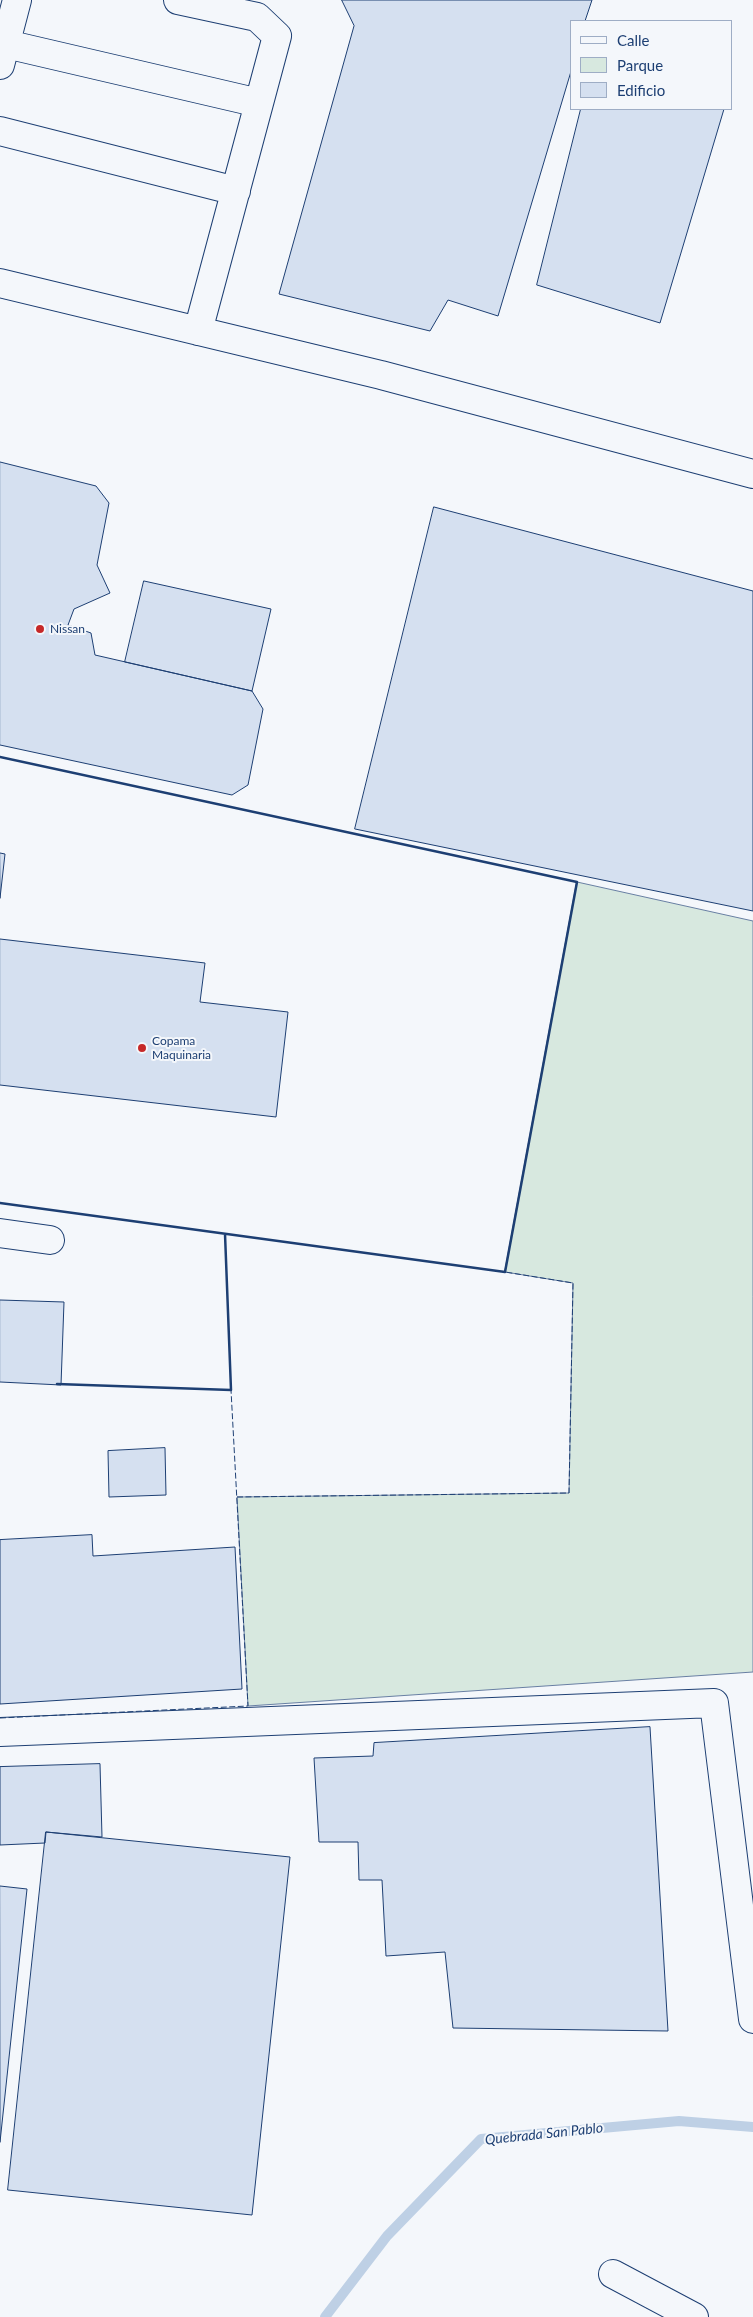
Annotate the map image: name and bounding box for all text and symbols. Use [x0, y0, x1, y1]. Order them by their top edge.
legend [570, 20, 733, 110]
text: Calle [617, 31, 649, 49]
text: Parque [617, 56, 663, 74]
text: Edificio [617, 81, 665, 99]
place label: Nissan [50, 622, 85, 636]
marker: Nissan [34, 623, 46, 635]
place label: Copama Maquinaria [152, 1034, 211, 1062]
marker: Copama Maquinaria [136, 1042, 148, 1054]
water label: Quebrada San Pablo [484, 2119, 604, 2149]

